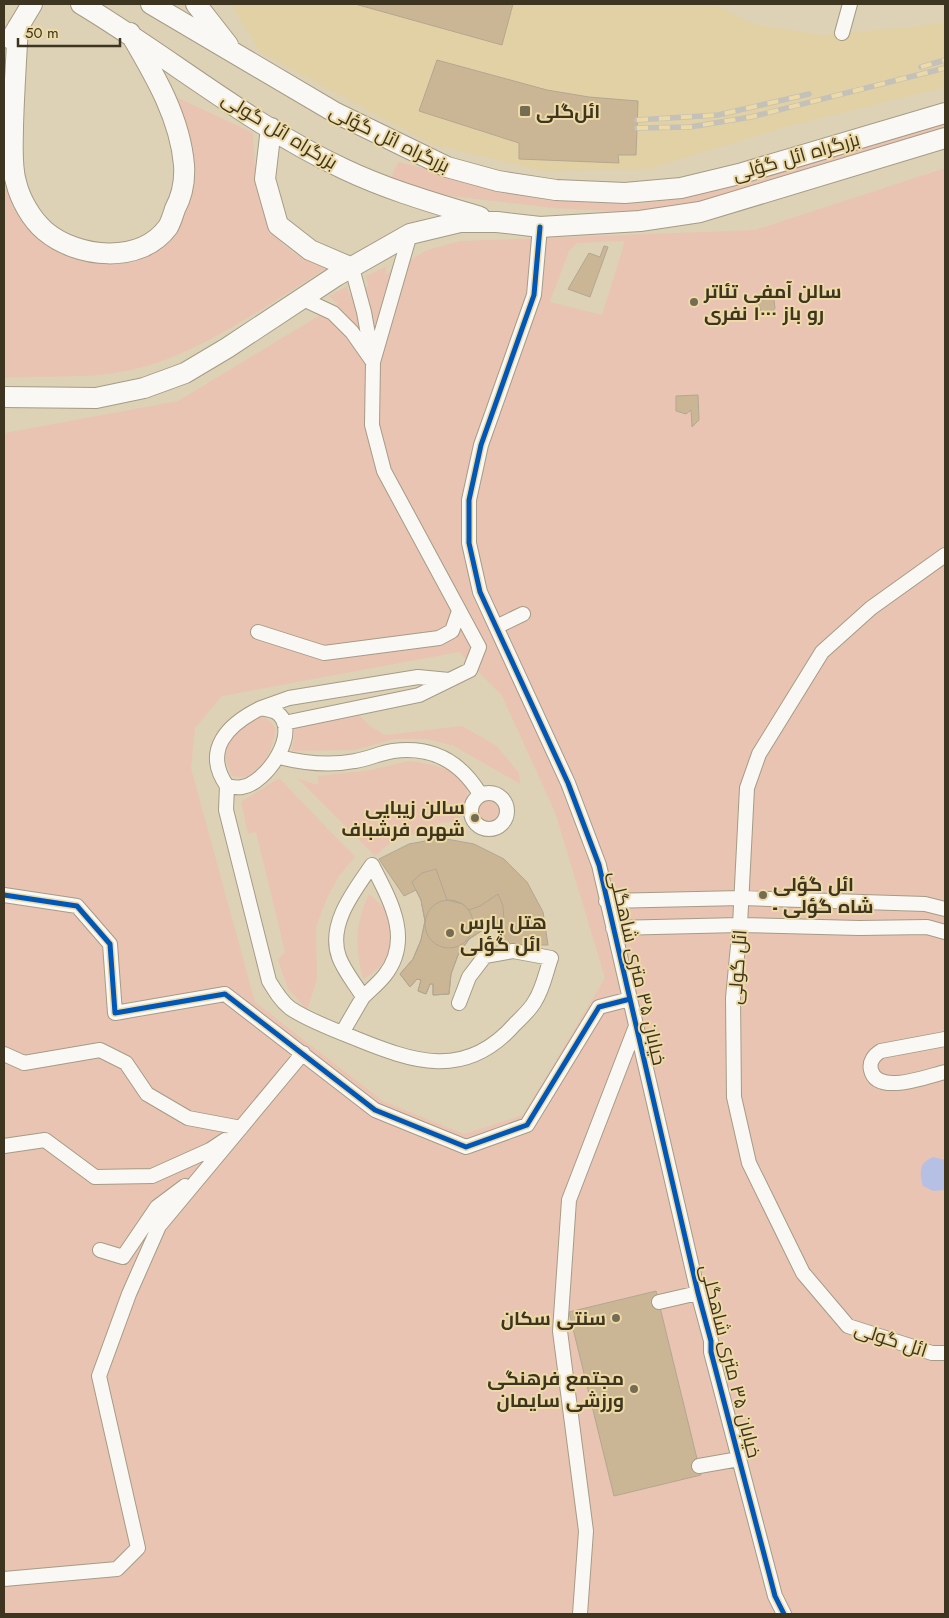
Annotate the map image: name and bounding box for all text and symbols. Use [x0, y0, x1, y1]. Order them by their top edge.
scale bar [18, 15, 120, 47]
text: 50 m [25, 22, 59, 44]
street label: بزرگراه ائل گولی [217, 85, 343, 176]
street label: بزرگراه ائل گؤلی [325, 98, 455, 179]
place label: ائل‌گلی [536, 98, 600, 125]
marker: ائل‌گلی [518, 104, 532, 118]
street label: بزرگراه ائل گؤلی [729, 125, 863, 188]
place label: سالن آمفی تئاتر رو باز ۱۰۰۰ نفری [703, 278, 842, 327]
marker: سالن آمفی تئاتر رو باز ۱۰۰۰ نفری [688, 296, 700, 308]
place label: سالن زیبایی شهره فرشباف [341, 794, 465, 843]
marker: سالن زیبایی شهره فرشباف [469, 812, 481, 824]
street label: خیابان ۳۵ متری شاهگلی [602, 868, 673, 1068]
place label: ائل گؤلی - شاه گؤلی [773, 871, 874, 920]
marker: ائل گؤلی - شاه گؤلی [757, 889, 769, 901]
place label: هتل پارس ائل گؤلی [460, 909, 547, 958]
marker: هتل پارس ائل گؤلی [444, 927, 456, 939]
street label: ائل گولی [721, 929, 754, 1005]
street label: خیابان ۳۵ متری شاهگلی [693, 1262, 768, 1461]
place label: سنتی سکان [501, 1305, 606, 1332]
marker: سنتی سکان [610, 1312, 622, 1324]
street label: ائل گولی [851, 1315, 931, 1364]
place label: مجتمع فرهنگی ورزشی سایمان [487, 1365, 624, 1414]
marker: مجتمع فرهنگی ورزشی سایمان [628, 1383, 640, 1395]

